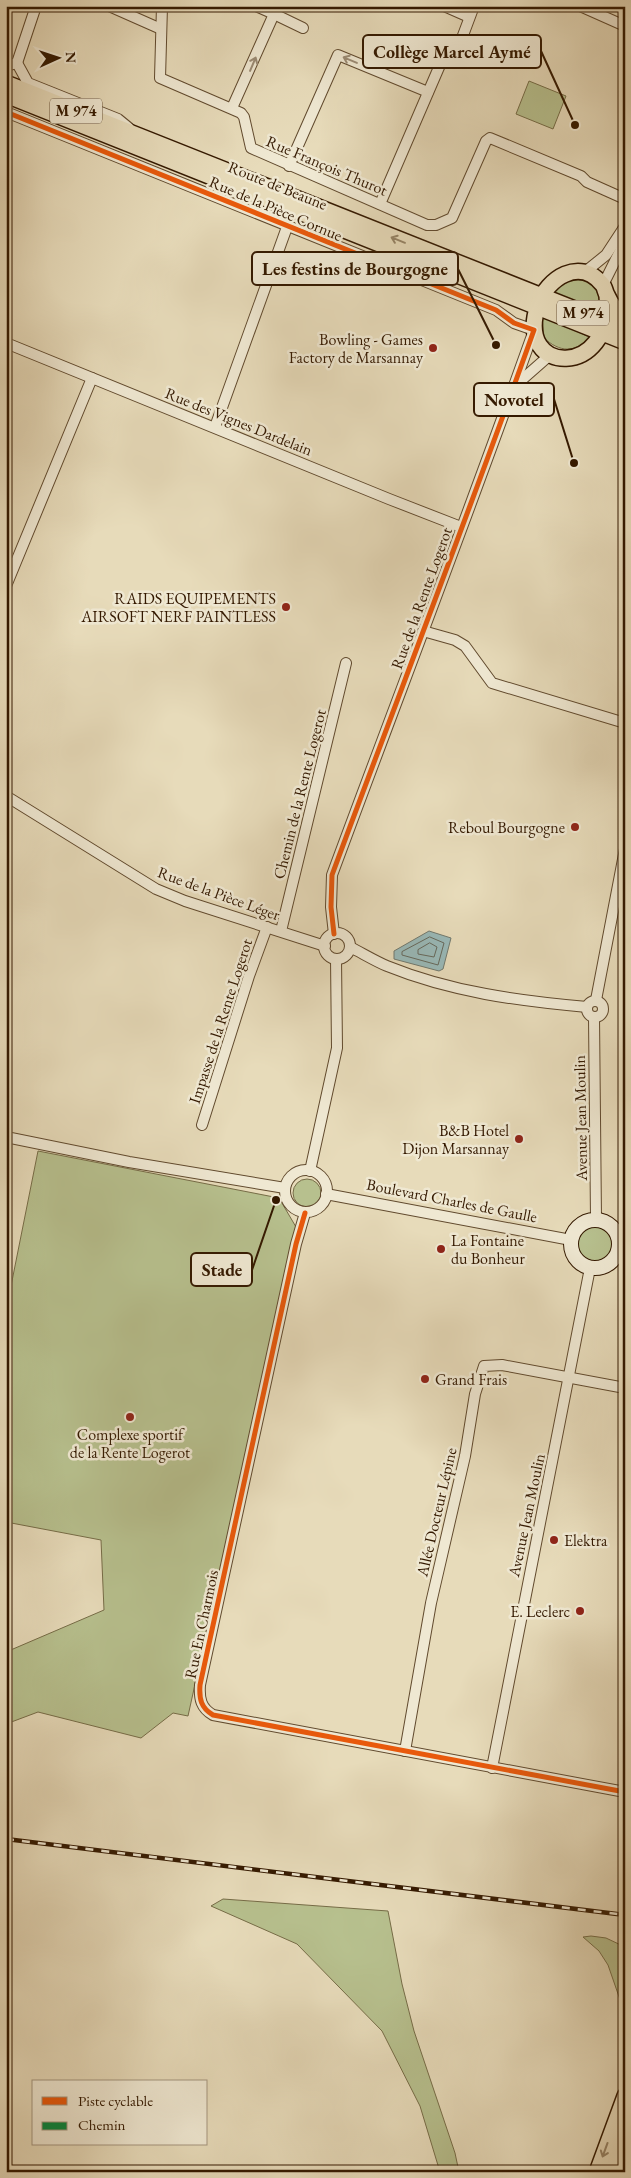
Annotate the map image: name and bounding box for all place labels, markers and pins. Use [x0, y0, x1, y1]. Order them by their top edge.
callout: Collège Marcel Aymé [363, 35, 541, 68]
callout: Les festins de Bourgogne [252, 252, 458, 285]
place label: Bowling - Games Factory de Marsannay [289, 329, 424, 368]
marker: Bowling - Games Factory de Marsannay [427, 342, 439, 354]
callout: Novotel [474, 383, 554, 416]
place label: RAIDS EQUIPEMENTS AIRSOFT NERF PAINTLESS [80, 588, 276, 627]
marker: RAIDS EQUIPEMENTS AIRSOFT NERF PAINTLESS [280, 601, 292, 613]
place label: Reboul Bourgogne [448, 817, 565, 838]
marker: Reboul Bourgogne [569, 821, 581, 833]
place label: B&B Hotel Dijon Marsannay [402, 1120, 510, 1159]
marker: B&B Hotel Dijon Marsannay [513, 1133, 525, 1145]
place label: La Fontaine du Bonheur [451, 1230, 525, 1269]
marker: La Fontaine du Bonheur [435, 1243, 447, 1255]
callout: Stade [191, 1253, 252, 1286]
place label: Grand Frais [435, 1369, 507, 1390]
marker: Grand Frais [419, 1373, 431, 1385]
marker: Complexe sportif de la Rente Logerot [124, 1411, 136, 1423]
place label: Complexe sportif de la Rente Logerot [70, 1424, 190, 1463]
place label: Elektra [564, 1530, 608, 1551]
marker: Elektra [548, 1534, 560, 1546]
place label: E. Leclerc [510, 1601, 570, 1622]
marker: E. Leclerc [574, 1605, 586, 1617]

